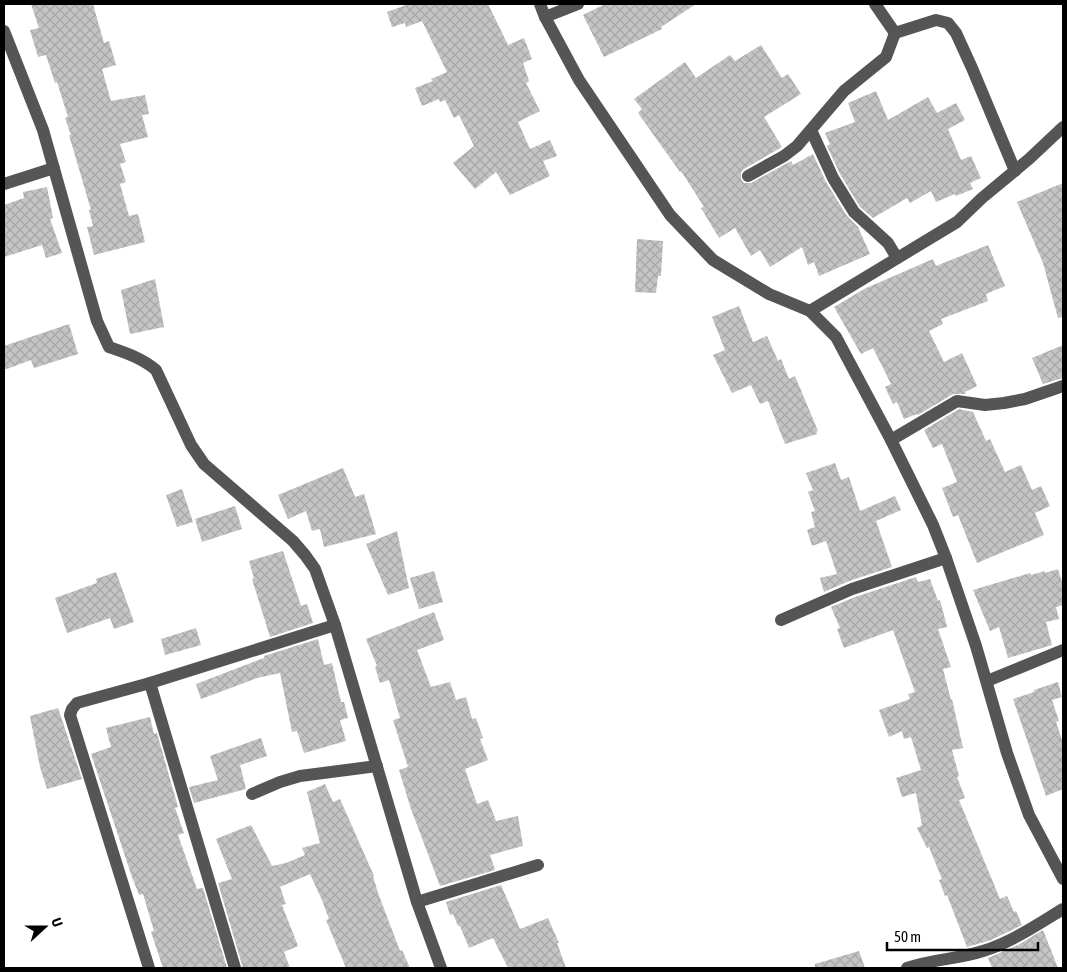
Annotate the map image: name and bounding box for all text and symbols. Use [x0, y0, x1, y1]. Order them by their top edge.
north arrow [20, 902, 70, 952]
text: U [48, 916, 66, 929]
scale bar [887, 920, 1038, 952]
text: 50 m [894, 928, 921, 945]

